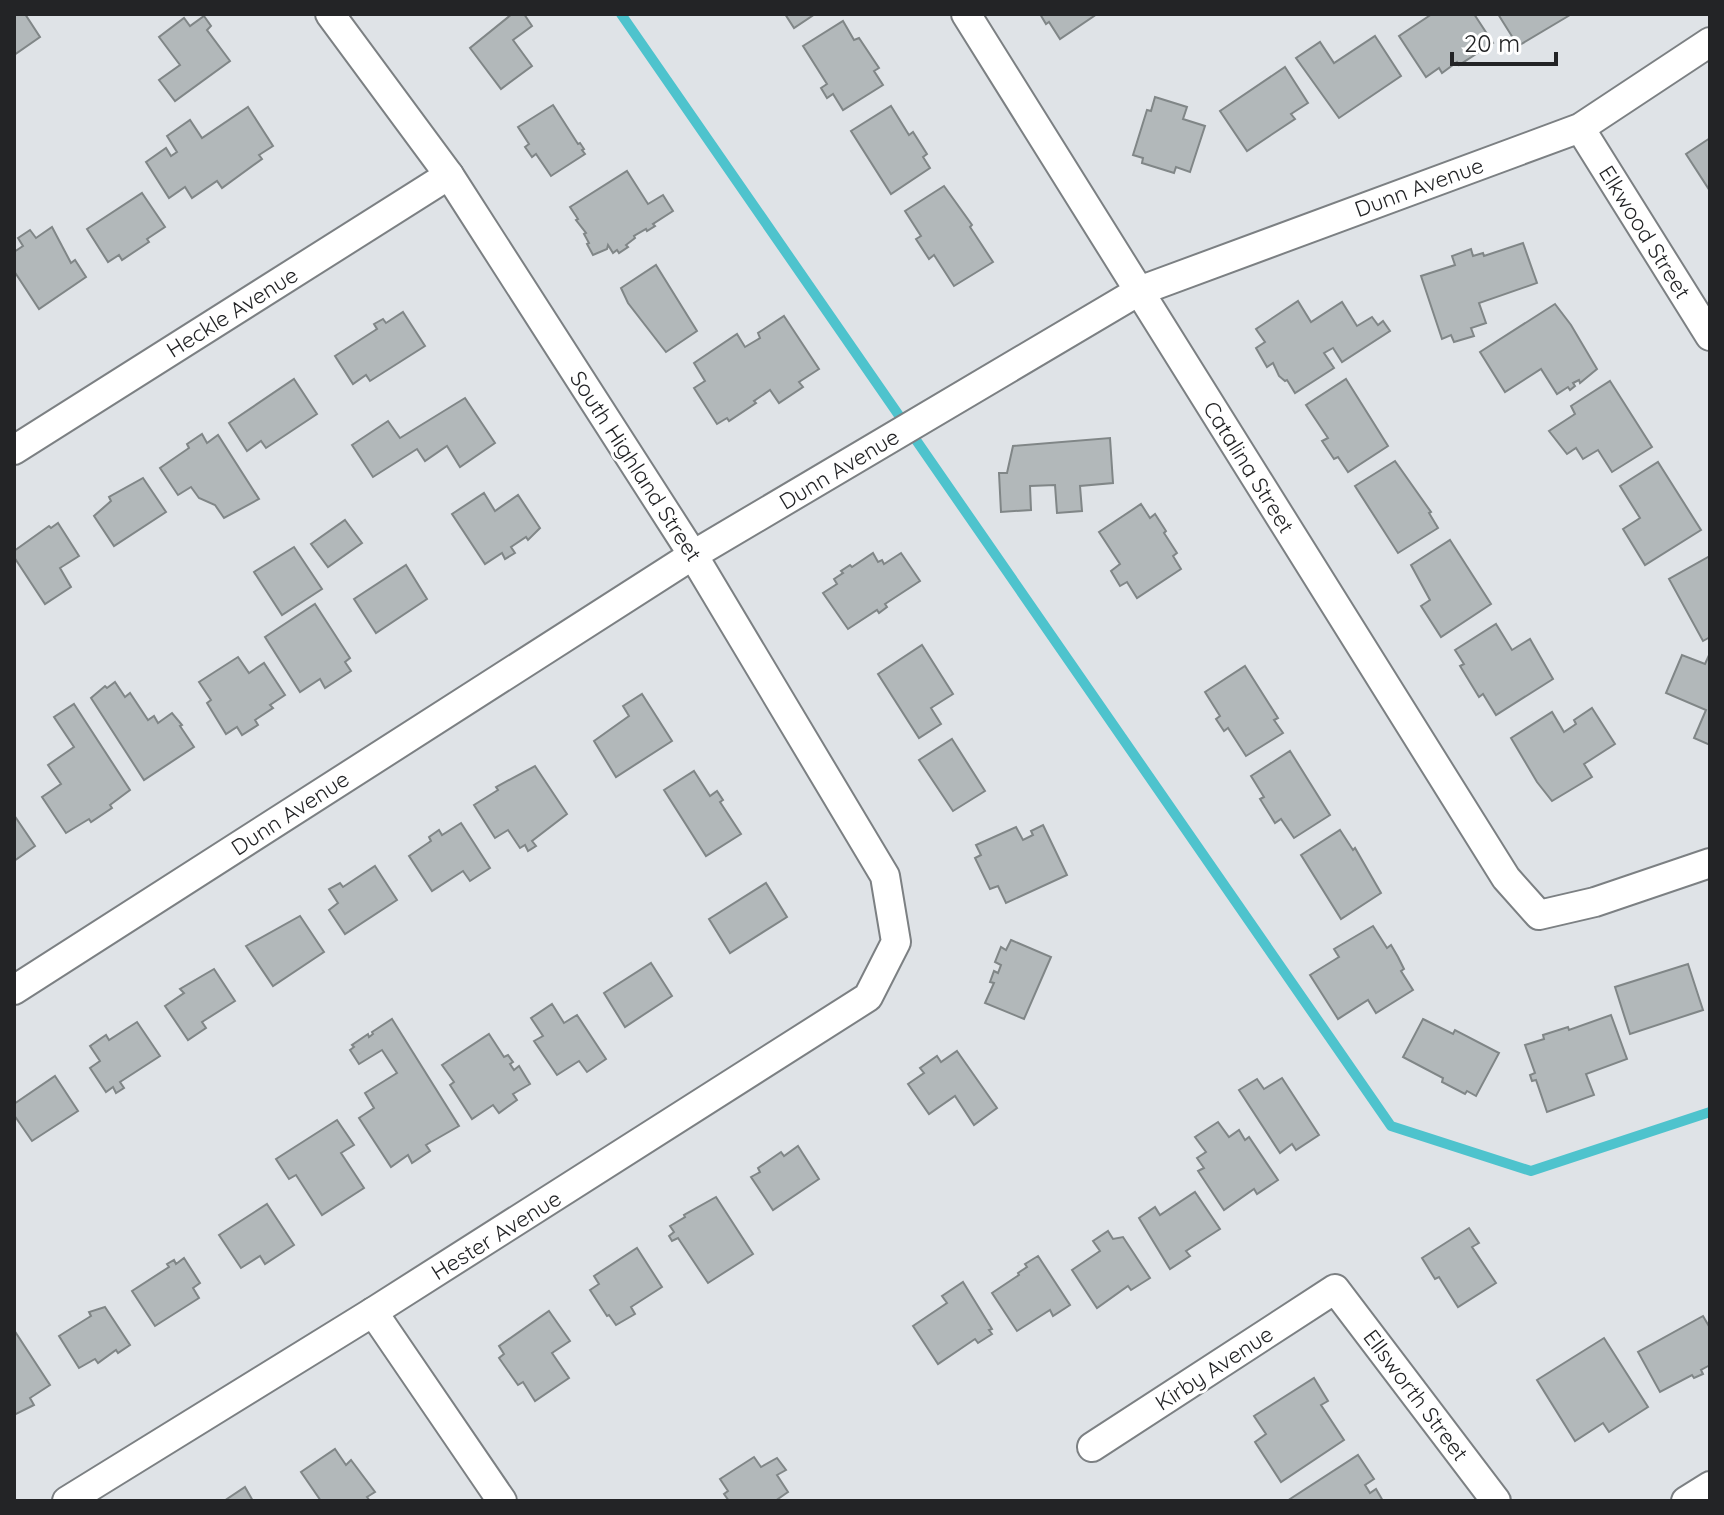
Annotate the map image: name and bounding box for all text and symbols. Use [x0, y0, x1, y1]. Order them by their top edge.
scale bar [1452, 16, 1556, 66]
text: 20 m [1464, 28, 1520, 58]
street label: Dunn Avenue [1351, 151, 1487, 223]
street label: Elkwood Street [1593, 160, 1697, 304]
street label: Heckle Avenue [161, 260, 303, 364]
street label: South Highland Street [564, 365, 708, 567]
street label: Catalina Street [1197, 396, 1301, 538]
street label: Dunn Avenue [774, 422, 904, 516]
street label: Dunn Avenue [226, 764, 354, 862]
street label: Hester Avenue [426, 1184, 566, 1286]
street label: Kirby Avenue [1150, 1319, 1278, 1417]
street label: Ellsworth Street [1357, 1324, 1475, 1466]

